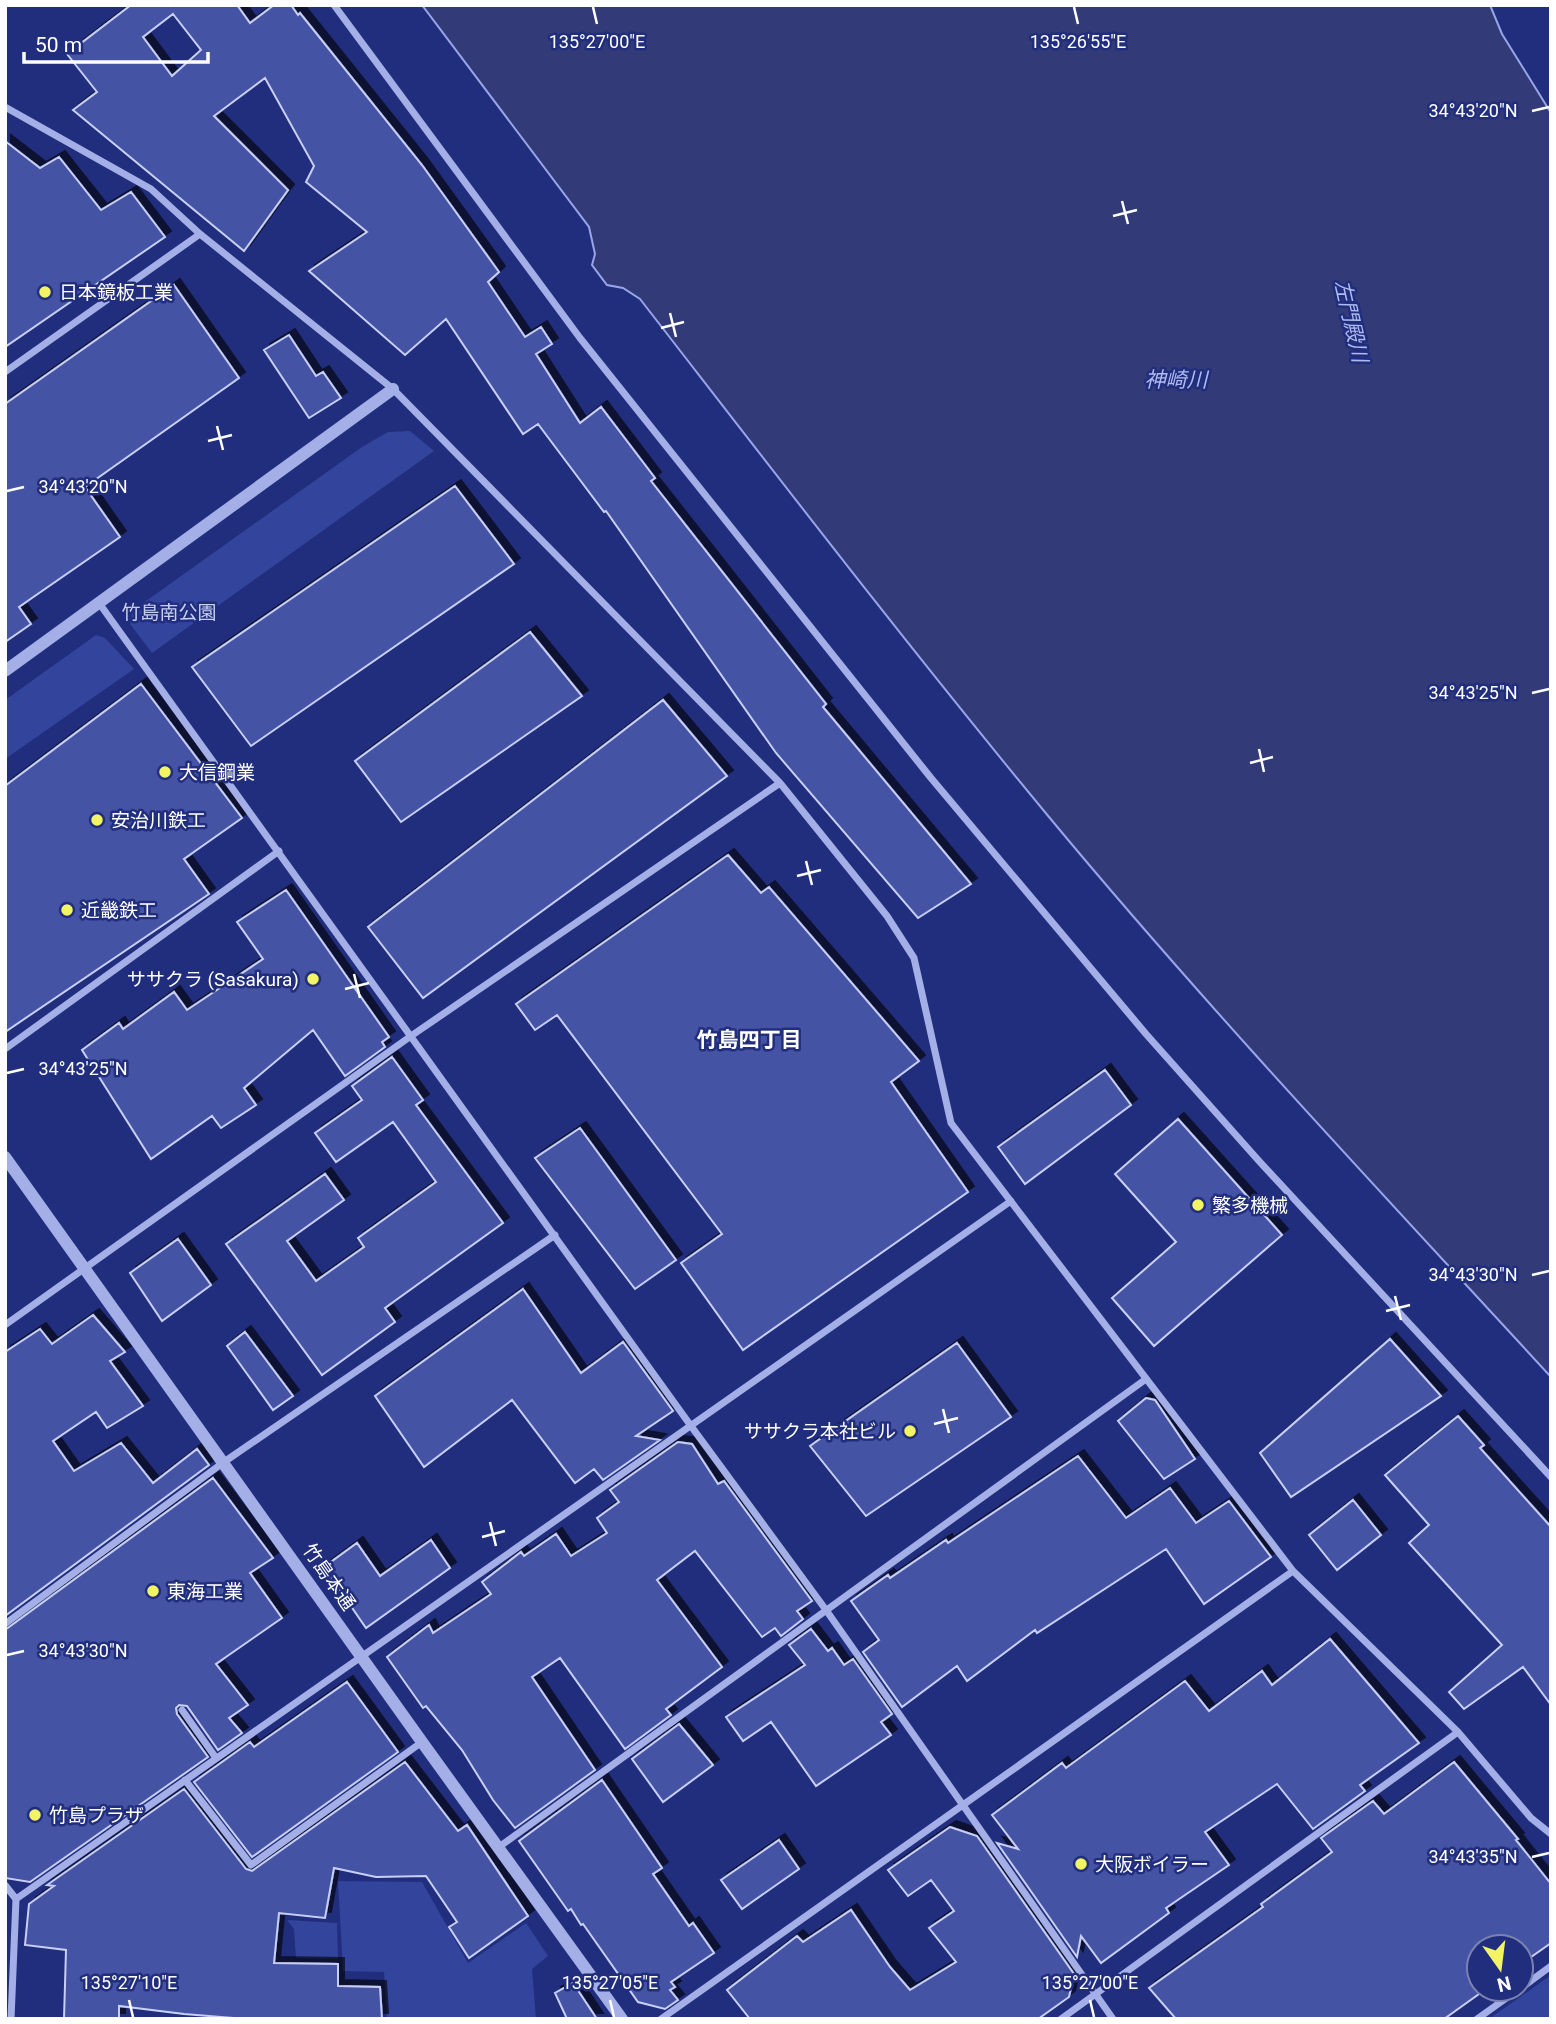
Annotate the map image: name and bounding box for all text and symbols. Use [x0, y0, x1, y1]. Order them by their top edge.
scale bar [24, 21, 208, 65]
text: 135°27'00"E [549, 31, 645, 52]
text: 135°26'55"E [1030, 31, 1126, 52]
text: 50 m [35, 33, 82, 57]
text: 34°43'20"N [1428, 100, 1518, 121]
water label: 左門殿川 [1330, 277, 1373, 367]
place label: 日本鏡板工業 [59, 281, 173, 304]
marker: 日本鏡板工業 [37, 284, 53, 300]
water label: 神崎川 [1145, 368, 1209, 392]
text: 34°43'20"N [38, 476, 128, 497]
park label: 竹島南公園 [121, 601, 217, 624]
text: 34°43'25"N [1428, 682, 1518, 703]
place label: 大信鋼業 [179, 761, 255, 784]
marker: 大信鋼業 [157, 764, 173, 780]
place label: 安治川鉄工 [111, 809, 206, 832]
marker: 安治川鉄工 [89, 812, 105, 828]
place label: 近畿鉄工 [81, 899, 157, 922]
marker: 近畿鉄工 [59, 902, 75, 918]
place label: ササクラ (Sasakura) [127, 968, 299, 991]
marker: ササクラ (Sasakura) [305, 971, 321, 987]
district label: 竹島四丁目 [697, 1028, 802, 1052]
text: 34°43'25"N [38, 1058, 128, 1079]
place label: 繁多機械 [1212, 1194, 1288, 1217]
marker: 繁多機械 [1190, 1197, 1206, 1213]
text: 34°43'30"N [1428, 1264, 1518, 1285]
place label: ササクラ本社ビル [744, 1420, 896, 1443]
marker: ササクラ本社ビル [902, 1423, 918, 1439]
street label: 竹島本通 [298, 1539, 360, 1615]
place label: 東海工業 [167, 1580, 243, 1603]
marker: 東海工業 [145, 1583, 161, 1599]
text: 34°43'30"N [38, 1640, 128, 1661]
place label: 竹島プラザ [49, 1804, 144, 1827]
marker: 竹島プラザ [27, 1807, 43, 1823]
text: 34°43'35"N [1428, 1846, 1518, 1867]
place label: 大阪ボイラー [1095, 1853, 1209, 1876]
marker: 大阪ボイラー [1073, 1856, 1089, 1872]
north arrow [1465, 1933, 1535, 2003]
text: N [1495, 1971, 1513, 1997]
text: 135°27'10"E [81, 1972, 177, 1993]
text: 135°27'05"E [562, 1972, 658, 1993]
text: 135°27'00"E [1042, 1972, 1138, 1993]

